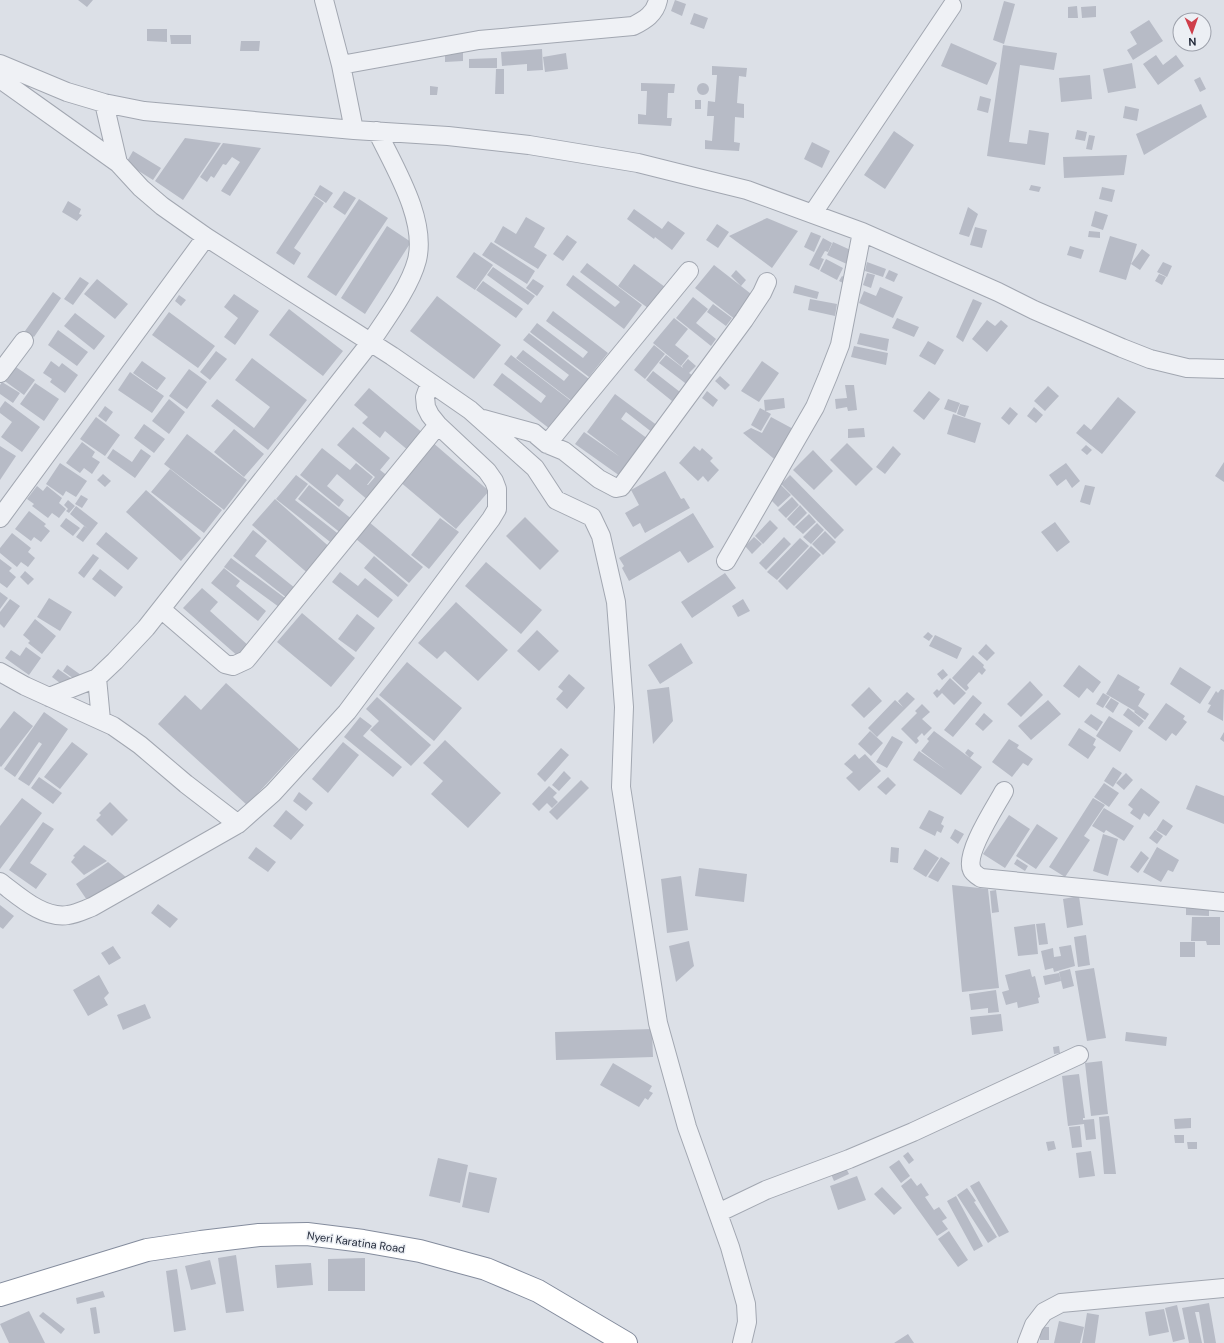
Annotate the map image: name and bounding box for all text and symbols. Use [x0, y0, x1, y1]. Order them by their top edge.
north arrow [1172, 12, 1212, 52]
text: N [1188, 35, 1197, 49]
street label: Nyeri Karatina Road [306, 1228, 406, 1256]

